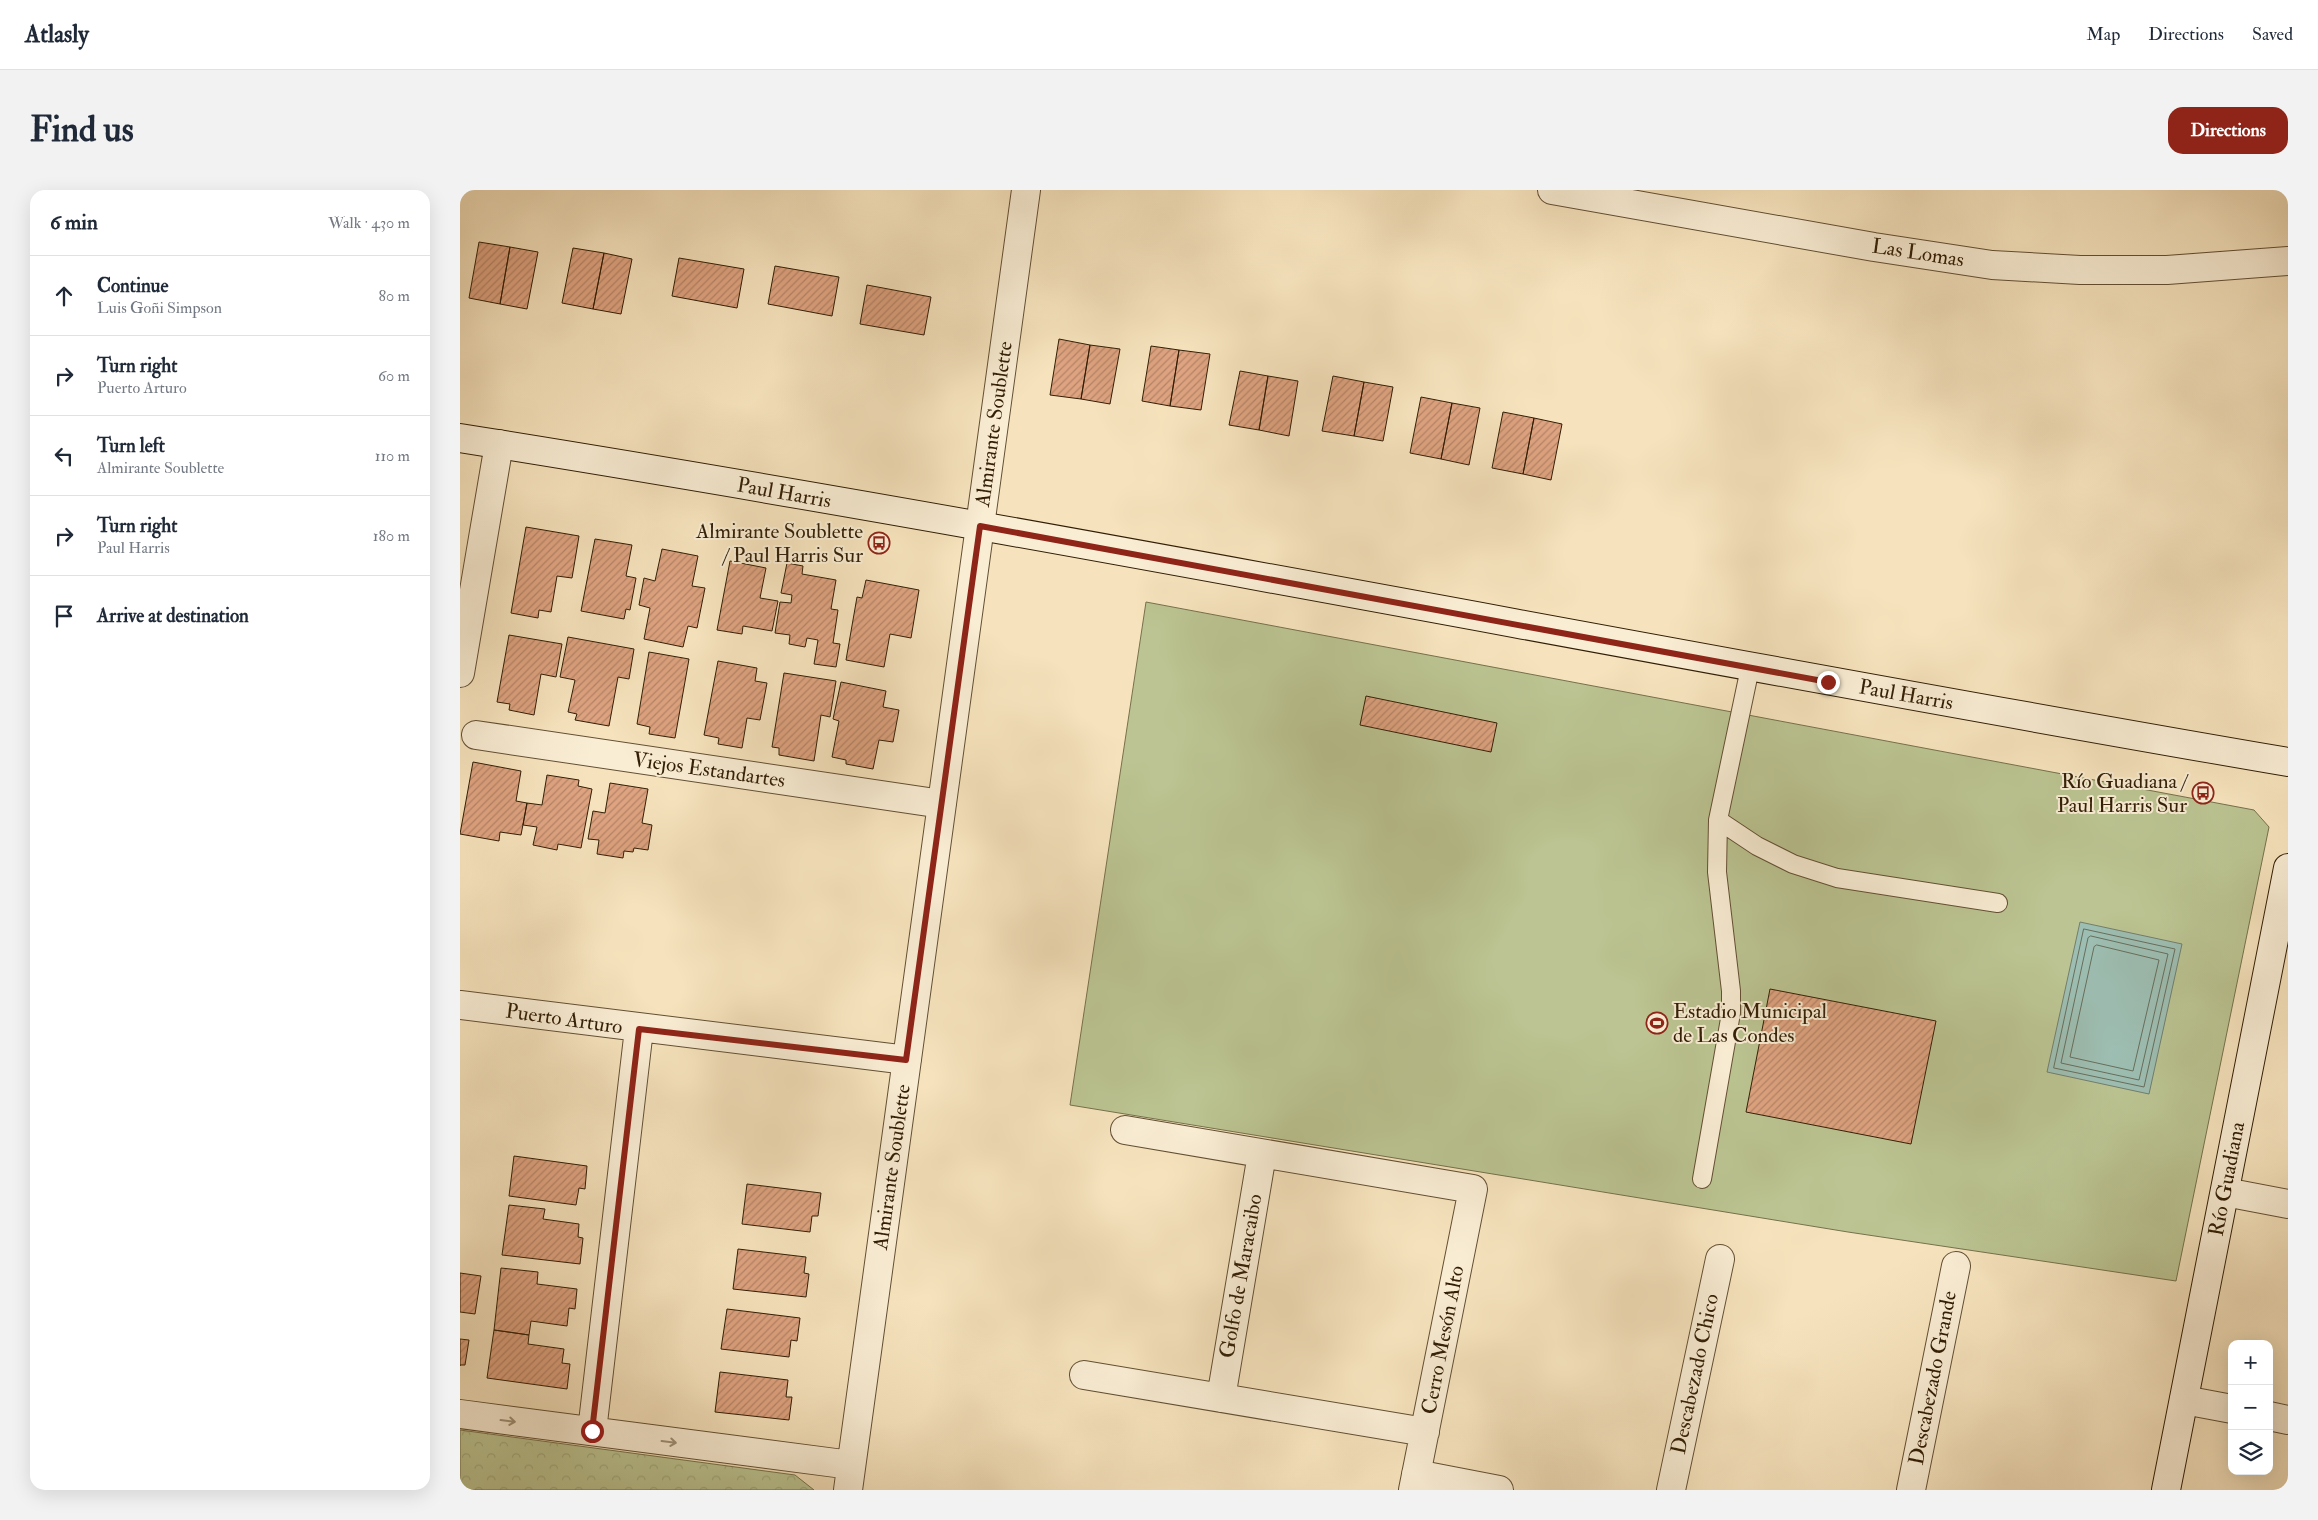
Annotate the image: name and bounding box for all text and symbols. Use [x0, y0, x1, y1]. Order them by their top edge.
text: Atlasly [25, 19, 89, 50]
text: Map [2087, 23, 2120, 46]
text: Directions [2148, 23, 2224, 46]
text: Saved [2252, 23, 2293, 46]
button: Directions [2168, 107, 2288, 154]
text: Find us [30, 108, 134, 152]
text: 6 min [50, 209, 98, 236]
text: Walk · 430 m [328, 213, 410, 233]
street label: Las Lomas [1870, 232, 1966, 274]
text: Continue [97, 274, 168, 298]
icon: ahead [50, 282, 78, 310]
text: 80 m [379, 286, 410, 306]
text: Luis Goñi Simpson [97, 298, 222, 318]
street label: Almirante Soublette [969, 339, 1019, 510]
text: Turn right [97, 354, 177, 378]
icon: right [50, 362, 78, 390]
text: 60 m [378, 366, 410, 386]
text: Puerto Arturo [97, 378, 187, 398]
text: Turn left [97, 434, 165, 458]
icon: left [50, 442, 78, 470]
text: 110 m [375, 446, 410, 466]
text: Almirante Soublette [97, 458, 224, 478]
street label: Paul Harris [735, 471, 833, 515]
text: Turn right [97, 514, 177, 538]
place label: Almirante Soublette / Paul Harris Sur [695, 518, 863, 569]
icon: right [50, 522, 78, 550]
text: 180 m [373, 526, 410, 546]
bus stop icon: Almirante Soublette / Paul Harris Sur [867, 531, 891, 555]
text: Paul Harris [97, 538, 170, 558]
icon: arrive [50, 602, 78, 630]
text: Arrive at destination [97, 604, 249, 628]
route end [1817, 671, 1840, 694]
street label: Paul Harris [1857, 673, 1955, 717]
street label: Viejos Estandartes [631, 746, 787, 794]
place label: Río Guadiana / Paul Harris Sur [2057, 768, 2190, 819]
bus stop icon: Río Guadiana / Paul Harris Sur [2191, 781, 2215, 805]
street label: Puerto Arturo [504, 997, 624, 1041]
place label: Estadio Municipal de Las Condes [1673, 998, 1828, 1049]
sports icon: Estadio Municipal de Las Condes [1645, 1011, 1669, 1035]
street label: Almirante Soublette [867, 1082, 917, 1253]
street label: Río Guadiana [2203, 1119, 2251, 1239]
street label: Golfo de Maracaibo [1213, 1192, 1269, 1360]
street label: Cerro Mesón Alto [1415, 1263, 1471, 1417]
street label: Descabezado Grande [1903, 1288, 1963, 1467]
street label: Descabezado Chico [1665, 1291, 1725, 1457]
map controls [2228, 1340, 2273, 1475]
button: + [2228, 1340, 2273, 1385]
button: − [2228, 1385, 2273, 1430]
one-way arrow [500, 1416, 516, 1426]
route start [581, 1420, 604, 1443]
button: layers [2228, 1430, 2273, 1475]
one-way arrow [661, 1437, 677, 1447]

